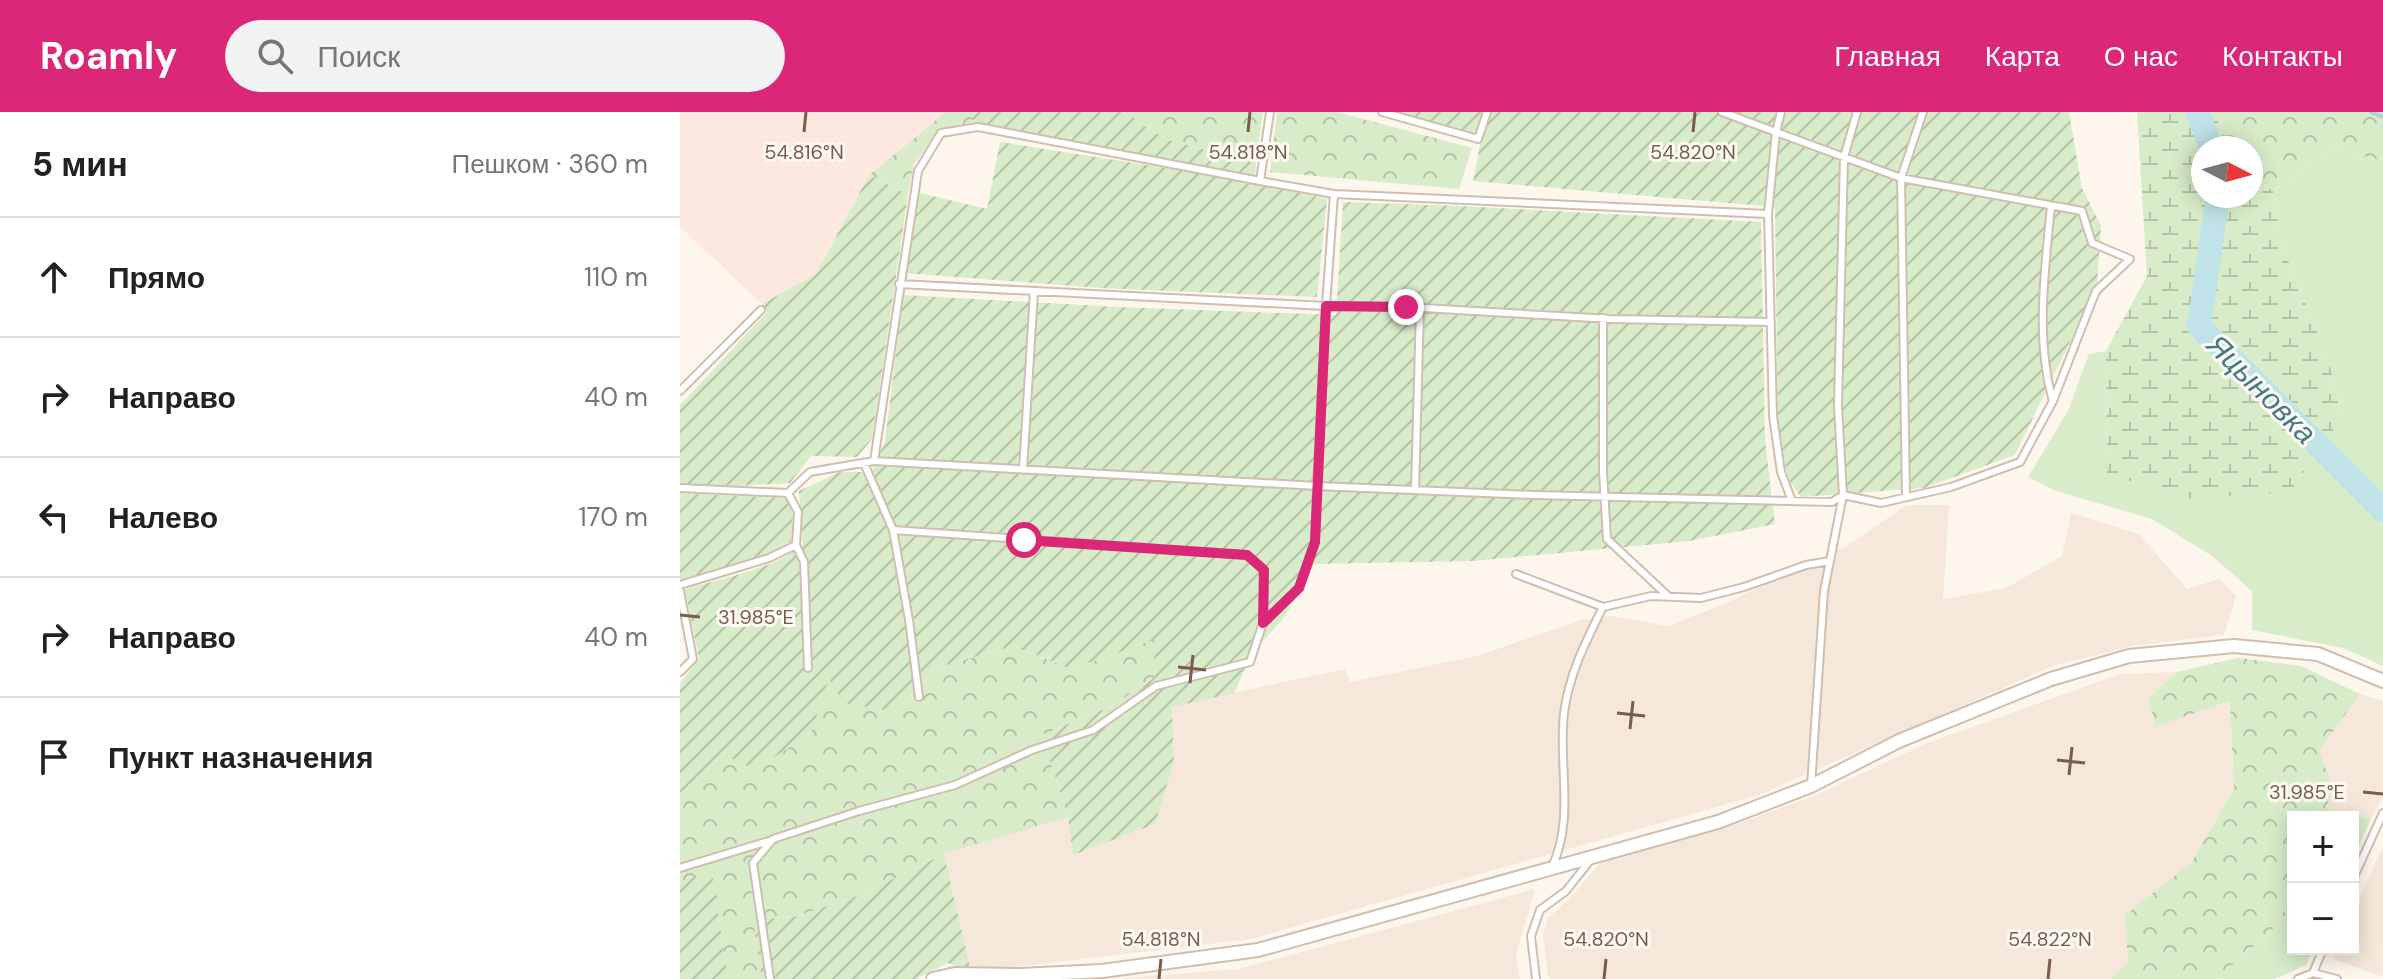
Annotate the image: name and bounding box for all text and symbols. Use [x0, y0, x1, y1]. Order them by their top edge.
search box [225, 20, 785, 92]
text: Roamly [40, 31, 177, 81]
icon: search [253, 34, 297, 78]
text: Поиск [317, 37, 400, 76]
text: Главная [1834, 38, 1941, 75]
text: Карта [1985, 38, 2060, 75]
text: О нас [2104, 38, 2178, 75]
text: Контакты [2222, 38, 2343, 75]
north arrow [2191, 136, 2263, 208]
text: 54.816°N [764, 139, 844, 165]
text: 54.818°N [1208, 139, 1288, 165]
text: 54.820°N [1650, 139, 1736, 165]
text: 5 мин [32, 142, 128, 187]
text: Пешком · 360 m [451, 147, 648, 181]
icon: ahead [32, 255, 76, 299]
text: Прямо [108, 258, 205, 297]
text: 110 m [584, 260, 648, 294]
route end [1388, 289, 1424, 325]
water label: Яцыновка [2198, 325, 2325, 452]
icon: right [32, 375, 76, 419]
text: Направо [108, 378, 236, 417]
text: 40 m [584, 380, 648, 414]
icon: left [32, 495, 76, 539]
text: Налево [108, 498, 218, 537]
text: 170 m [579, 500, 648, 534]
route start [1006, 522, 1042, 558]
text: 31.985°E [718, 604, 794, 630]
icon: right [32, 615, 76, 659]
text: Направо [108, 618, 236, 657]
text: 40 m [584, 620, 648, 654]
icon: arrive [32, 735, 76, 779]
text: Пункт назначения [108, 738, 373, 777]
text: 31.985°E [2269, 779, 2345, 805]
map controls [2287, 811, 2359, 955]
button: + [2287, 811, 2359, 883]
button: − [2287, 883, 2359, 955]
text: 54.818°N [1121, 926, 1201, 952]
text: 54.820°N [1563, 926, 1649, 952]
text: 54.822°N [2008, 926, 2092, 952]

